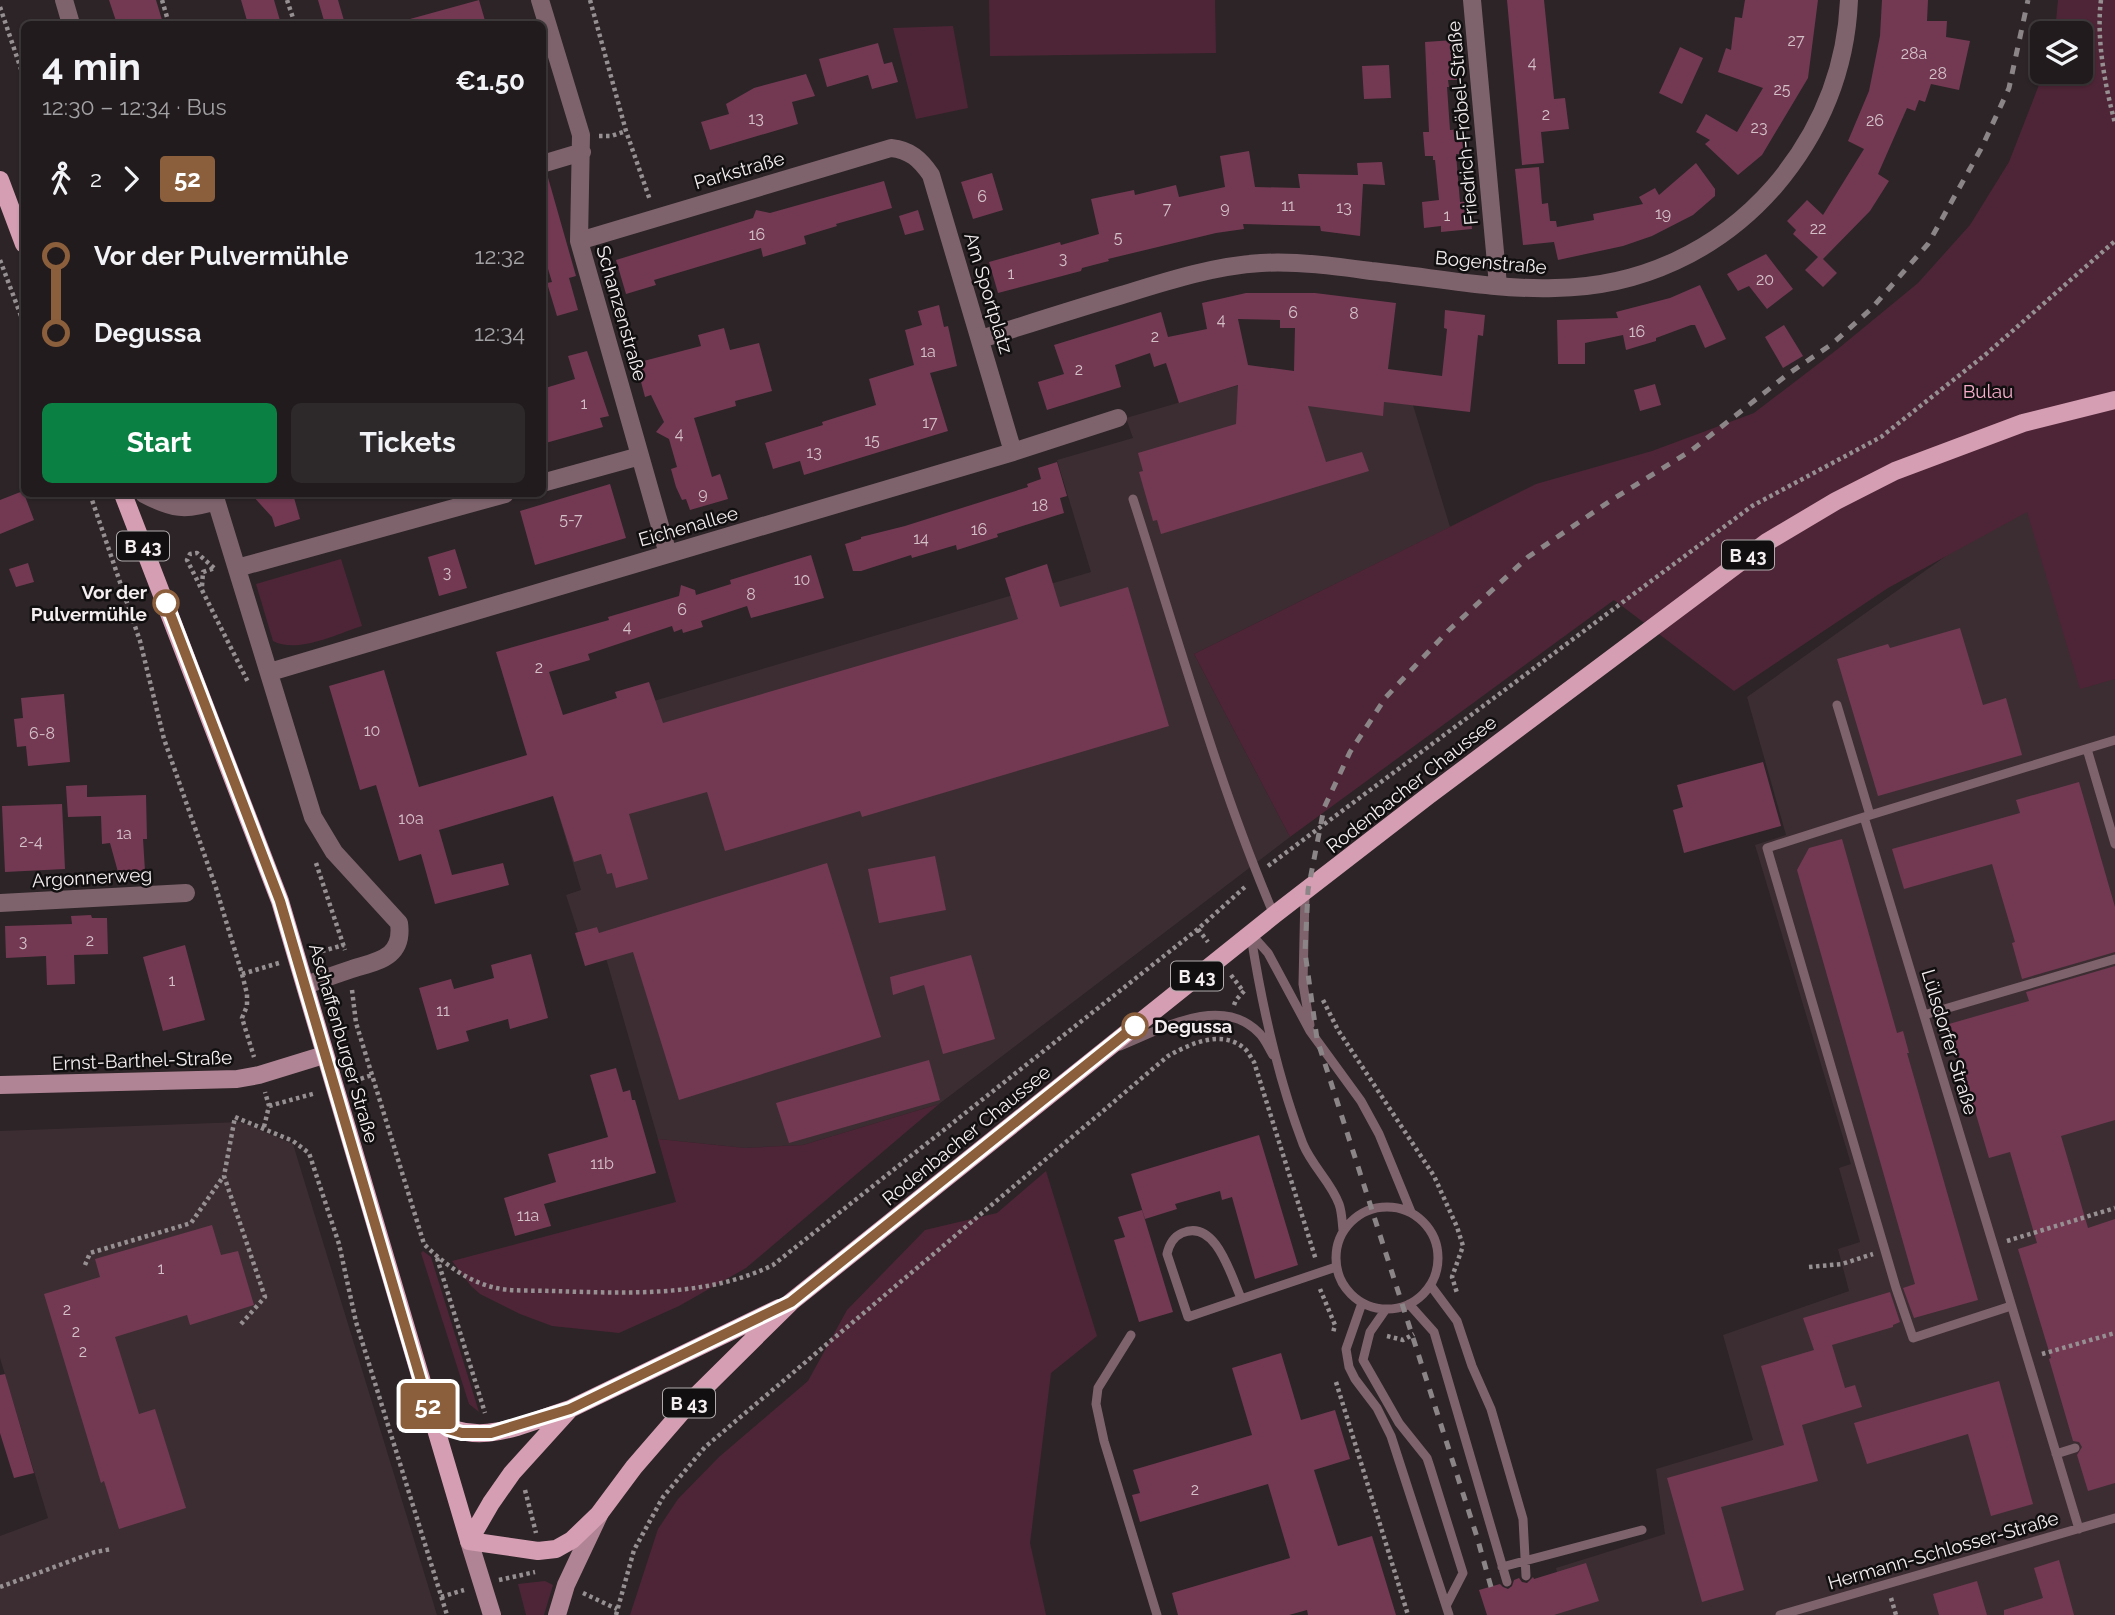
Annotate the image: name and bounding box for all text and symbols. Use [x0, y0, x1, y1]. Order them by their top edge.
street label: Friedrich-Fröbel-Straße [1442, 20, 1482, 226]
map controls [2030, 21, 2093, 84]
button: layers [2030, 21, 2093, 84]
house number: 27 [1788, 31, 1805, 50]
text: 4 min [42, 44, 141, 89]
house number: 28a [1901, 44, 1927, 63]
house number: 4 [1528, 53, 1537, 72]
house number: 28 [1929, 64, 1947, 83]
text: €1.50 [455, 66, 525, 96]
house number: 25 [1773, 80, 1791, 99]
text: 12:30 – 12:34 · Bus [42, 93, 227, 120]
house number: 2 [1542, 105, 1550, 124]
house number: 13 [748, 109, 764, 128]
house number: 26 [1866, 111, 1884, 130]
house number: 23 [1751, 118, 1767, 137]
street label: Parkstraße [691, 147, 787, 193]
icon: walk [42, 160, 80, 198]
icon: forward [112, 160, 150, 198]
text: 52 [174, 164, 201, 193]
text: 2 [90, 165, 102, 192]
house number: 6 [977, 187, 987, 206]
house number: 11 [1281, 196, 1295, 215]
house number: 9 [1220, 198, 1230, 217]
house number: 13 [1336, 198, 1352, 217]
house number: 7 [1163, 199, 1172, 218]
house number: 19 [1655, 204, 1671, 223]
house number: 1 [1444, 206, 1451, 225]
house number: 22 [1810, 219, 1826, 238]
house number: 16 [749, 225, 765, 244]
house number: 5 [1114, 228, 1123, 247]
street label: Am Sportplatz [960, 230, 1018, 356]
text: Vor der Pulvermühle [94, 241, 348, 271]
text: 12:32 [475, 242, 525, 269]
street label: Schanzenstraße [592, 243, 652, 383]
street label: Bogenstraße [1434, 246, 1548, 278]
house number: 3 [1059, 249, 1067, 268]
house number: 1 [1008, 264, 1015, 283]
house number: 20 [1756, 270, 1774, 289]
house number: 6 [1288, 303, 1298, 322]
house number: 8 [1349, 304, 1359, 323]
house number: 4 [1217, 310, 1226, 329]
text: Degussa [94, 318, 201, 348]
text: 12:34 [474, 319, 525, 346]
house number: 16 [1629, 322, 1645, 341]
house number: 2 [1151, 327, 1159, 346]
house number: 1a [920, 342, 936, 361]
house number: 2 [1075, 360, 1083, 379]
park label: Bulau [1963, 380, 2013, 402]
house number: 1 [581, 394, 588, 413]
button: Start [42, 403, 277, 483]
button: Tickets [291, 403, 525, 483]
house number: 17 [922, 413, 938, 432]
house number: 4 [675, 424, 684, 443]
house number: 15 [864, 431, 880, 450]
house number: 13 [806, 443, 822, 462]
house number: 9 [698, 484, 708, 503]
house number: 18 [1032, 496, 1048, 515]
street label: Eichenallee [636, 501, 740, 551]
house number: 5-7 [559, 510, 583, 529]
house number: 16 [971, 520, 987, 539]
house number: 14 [913, 529, 929, 548]
road number: B 43 [117, 532, 169, 560]
road number: B 43 [1722, 540, 1774, 570]
house number: 3 [443, 563, 451, 582]
house number: 10 [794, 570, 810, 589]
place label: Vor der Pulvermühle [31, 581, 148, 625]
house number: 8 [746, 585, 756, 604]
marker: Vor der Pulvermühle [153, 590, 179, 616]
house number: 6 [677, 600, 687, 619]
house number: 4 [623, 617, 632, 636]
house number: 2 [535, 658, 543, 677]
street label: Rodenbacher Chaussee [1322, 711, 1500, 857]
house number: 10 [364, 721, 380, 740]
house number: 6-8 [29, 724, 55, 743]
house number: 10a [398, 809, 424, 828]
house number: 1a [116, 824, 132, 843]
house number: 2-4 [19, 832, 43, 851]
street label: Argonnerweg [31, 863, 153, 891]
house number: 2 [86, 931, 94, 950]
house number: 3 [19, 932, 27, 951]
street label: Aschaffenburger Straße [305, 941, 383, 1145]
road number: B 43 [1171, 961, 1223, 990]
street label: Lülsdorfer Straße [1917, 967, 1983, 1117]
house number: 1 [169, 971, 176, 990]
house number: 11 [436, 1001, 450, 1020]
marker: Degussa [1122, 1013, 1148, 1039]
place label: Degussa [1154, 1015, 1233, 1037]
street label: Ernst-Barthel-Straße [52, 1046, 232, 1074]
street label: Rodenbacher Chaussee [878, 1060, 1054, 1210]
house number: 11b [590, 1154, 614, 1173]
house number: 11a [517, 1206, 539, 1225]
house number: 1 [158, 1259, 165, 1278]
house number: 2 [63, 1300, 71, 1319]
house number: 2 [72, 1322, 80, 1341]
house number: 2 [79, 1342, 87, 1361]
line badge: 52 [396, 1383, 460, 1429]
road number: B 43 [663, 1388, 715, 1418]
text: 52 [415, 1391, 441, 1420]
house number: 2 [1191, 1480, 1199, 1499]
street label: Hermann-Schlosser-Straße [1825, 1506, 2061, 1594]

